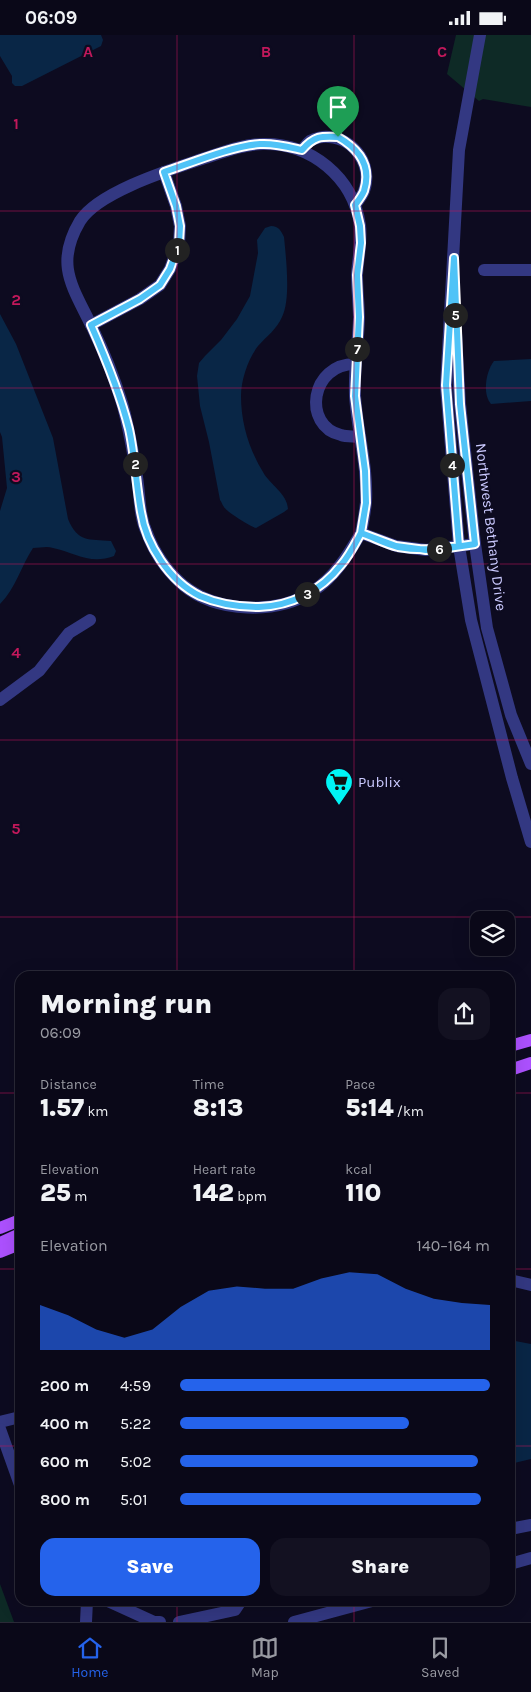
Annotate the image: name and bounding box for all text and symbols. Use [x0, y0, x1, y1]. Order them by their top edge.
text: 06:09 [25, 7, 77, 29]
text: A [83, 42, 93, 61]
text: B [261, 42, 271, 61]
text: C [437, 42, 447, 61]
pin [317, 86, 359, 137]
icon: arrive [324, 93, 352, 121]
text: 1 [13, 114, 19, 133]
pin: 1 [164, 237, 190, 263]
text: 1 [175, 242, 180, 259]
text: 2 [11, 290, 21, 309]
pin: 5 [442, 303, 468, 327]
text: 5 [451, 307, 460, 324]
pin: 7 [344, 337, 370, 361]
text: 7 [354, 341, 361, 358]
street label: Northwest Bethany Drive [472, 442, 510, 612]
pin: 2 [122, 451, 148, 477]
pin: 4 [440, 453, 464, 477]
text: 2 [131, 456, 140, 473]
text: 4 [448, 457, 457, 474]
text: 3 [11, 467, 21, 486]
pin: 6 [426, 537, 452, 561]
text: 6 [435, 541, 444, 558]
pin: 3 [294, 581, 320, 607]
text: 3 [303, 586, 312, 603]
text: 4 [11, 643, 21, 662]
supermarket icon: Publix [324, 767, 354, 806]
place label: Publix [358, 773, 401, 791]
text: 5 [11, 819, 21, 838]
map controls [470, 911, 515, 956]
button: layers [470, 911, 515, 956]
text: Morning run [40, 987, 212, 1020]
button: share [438, 988, 490, 1040]
text: 06:09 [40, 1023, 81, 1042]
text: Distance [40, 1076, 97, 1093]
text: Time [193, 1076, 224, 1093]
text: Pace [345, 1076, 375, 1093]
text: 1.57 [40, 1093, 84, 1122]
text: 8:13 [193, 1093, 243, 1122]
text: 5:14 [345, 1093, 394, 1122]
text: km [84, 1103, 108, 1120]
text: /km [394, 1103, 424, 1120]
text: Elevation [40, 1161, 99, 1178]
text: Heart rate [193, 1161, 256, 1178]
text: kcal [345, 1161, 372, 1178]
text: 25 [40, 1178, 71, 1207]
text: 142 [193, 1178, 234, 1207]
text: 110 [345, 1178, 381, 1207]
text: m [71, 1188, 87, 1205]
text: bpm [234, 1188, 267, 1205]
text: Elevation [40, 1236, 108, 1255]
text: 140–164 m [417, 1236, 490, 1255]
text: 200 m [40, 1376, 89, 1395]
text: 4:59 [120, 1376, 151, 1395]
text: 400 m [40, 1414, 89, 1433]
text: 5:22 [120, 1414, 151, 1433]
text: 600 m [40, 1452, 89, 1471]
text: 5:02 [120, 1452, 152, 1471]
text: 800 m [40, 1490, 90, 1509]
text: 5:01 [120, 1490, 148, 1509]
button: Save [40, 1538, 260, 1596]
button: Share [270, 1538, 490, 1596]
tab: Home [71, 1634, 108, 1681]
tab: Map [251, 1634, 279, 1681]
tab: Saved [421, 1634, 460, 1681]

